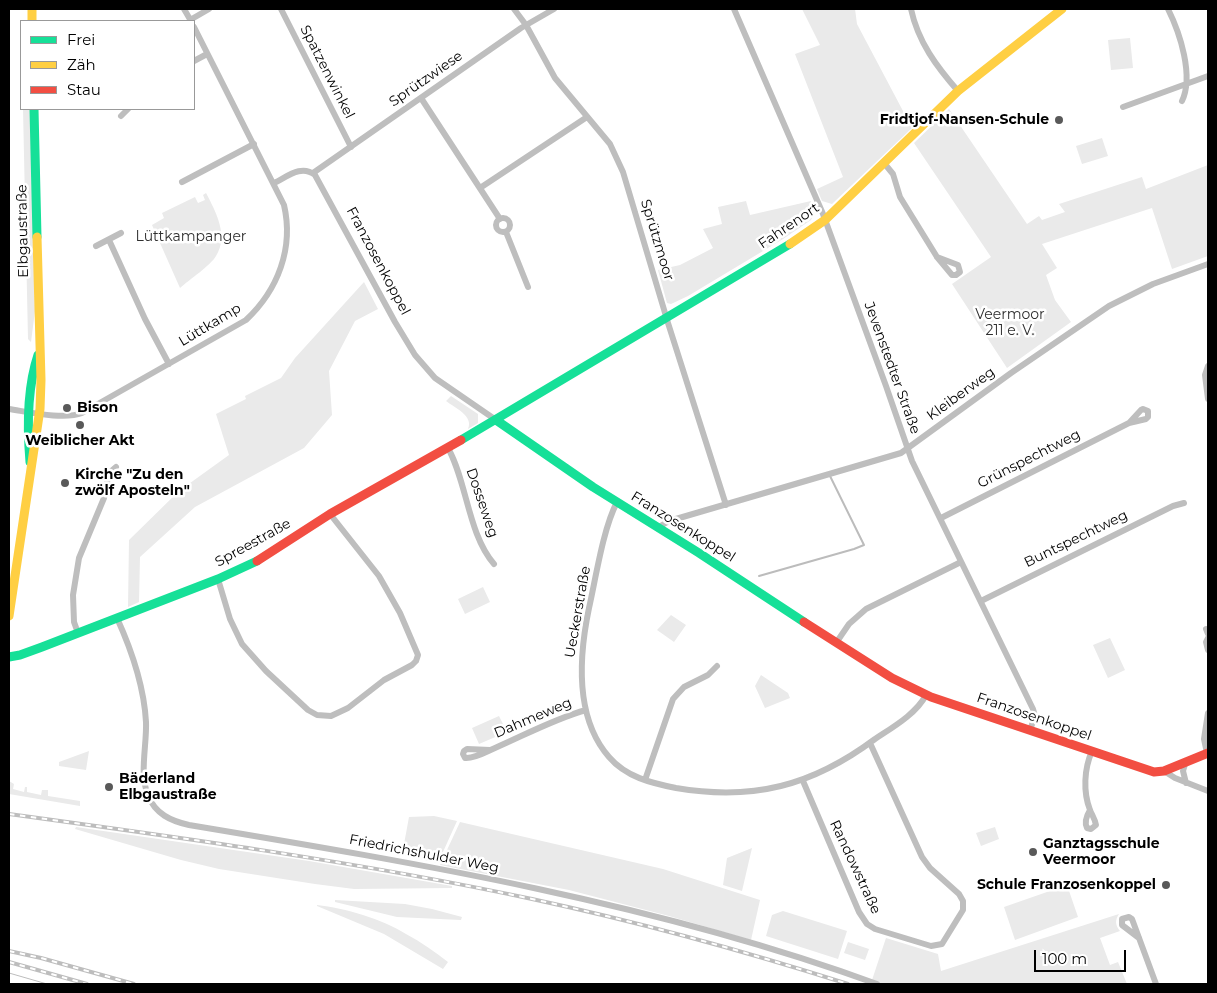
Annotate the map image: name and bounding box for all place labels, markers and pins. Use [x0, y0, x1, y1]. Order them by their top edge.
place label: Fridtjof-Nansen-Schule [880, 112, 1049, 128]
marker: Fridtjof-Nansen-Schule [1053, 114, 1065, 126]
place label: Bison [77, 400, 118, 416]
marker: Bison [61, 402, 73, 414]
marker: Weiblicher Akt [74, 419, 86, 431]
place label: Weiblicher Akt [25, 433, 135, 449]
place label: Kirche "Zu den zwölf Aposteln" [75, 467, 190, 500]
marker: Kirche "Zu den zwölf Aposteln" [59, 477, 71, 489]
place label: Bäderland Elbgaustraße [119, 771, 217, 804]
marker: Bäderland Elbgaustraße [103, 781, 115, 793]
place label: Ganztagsschule Veermoor [1043, 836, 1159, 869]
marker: Ganztagsschule Veermoor [1027, 846, 1039, 858]
place label: Schule Franzosenkoppel [977, 877, 1156, 893]
marker: Schule Franzosenkoppel [1160, 879, 1172, 891]

